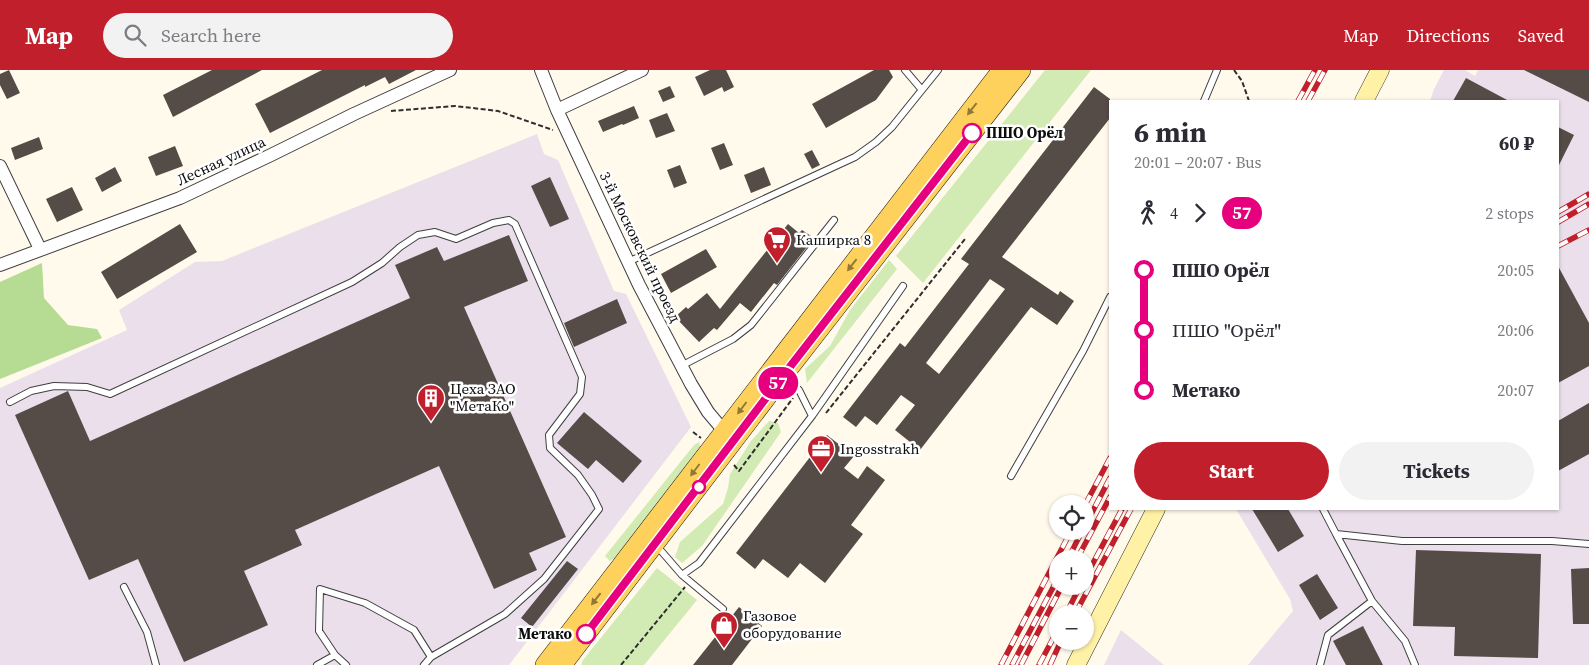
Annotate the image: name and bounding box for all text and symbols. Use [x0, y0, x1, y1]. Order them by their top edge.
search box [103, 13, 453, 58]
text: Map [25, 19, 73, 52]
icon: search [121, 21, 149, 49]
text: Search here [161, 22, 261, 48]
text: Map [1343, 23, 1379, 48]
text: Directions [1407, 23, 1490, 48]
text: Saved [1518, 23, 1564, 48]
one-way arrow [967, 102, 978, 115]
text: 6 min [1134, 113, 1207, 151]
place label: ПШО Орёл [986, 122, 1063, 143]
marker: ПШО Орёл [962, 123, 982, 143]
text: 60 ₽ [1499, 130, 1534, 156]
street label: Лесная улица [173, 131, 269, 190]
text: 20:01 – 20:07 · Bus [1134, 151, 1262, 173]
street label: 3-й Московский проезд [595, 168, 686, 326]
icon: walk [1134, 199, 1162, 227]
icon: forward [1186, 199, 1214, 227]
text: 57 [1232, 200, 1252, 225]
text: 4 [1170, 202, 1178, 224]
text: 2 stops [1485, 202, 1534, 224]
supermarket icon: Каширка 8 [762, 225, 792, 264]
place label: Каширка 8 [796, 229, 871, 250]
text: ПШО Орёл [1172, 257, 1270, 283]
one-way arrow [846, 258, 857, 271]
text: 20:05 [1497, 259, 1534, 281]
text: ПШО "Орёл" [1172, 317, 1281, 343]
text: 20:06 [1497, 319, 1534, 341]
line badge: 57 [756, 367, 800, 399]
text: 57 [768, 370, 788, 395]
text: Метако [1172, 377, 1240, 403]
place label: Цеха ЗАО "МетаКо" [450, 378, 516, 416]
text: 20:07 [1497, 379, 1534, 401]
building icon: Цеха ЗАО "МетаКо" [416, 383, 446, 422]
one-way arrow [737, 401, 747, 415]
office icon: Ingosstrakh [806, 434, 836, 473]
place label: Ingosstrakh [840, 438, 919, 459]
button: Start [1134, 442, 1329, 500]
button: Tickets [1339, 442, 1534, 500]
one-way arrow [690, 463, 700, 477]
unlabelled marker [692, 480, 706, 494]
map controls [1049, 495, 1094, 650]
button: locate [1049, 495, 1094, 540]
button: + [1049, 550, 1094, 595]
one-way arrow [591, 592, 602, 605]
place label: Газовое оборудование [743, 605, 842, 643]
button: − [1049, 605, 1094, 650]
shop icon: Газовое оборудование [709, 610, 739, 649]
place label: Метако [518, 623, 573, 644]
marker: Метако [576, 624, 596, 644]

